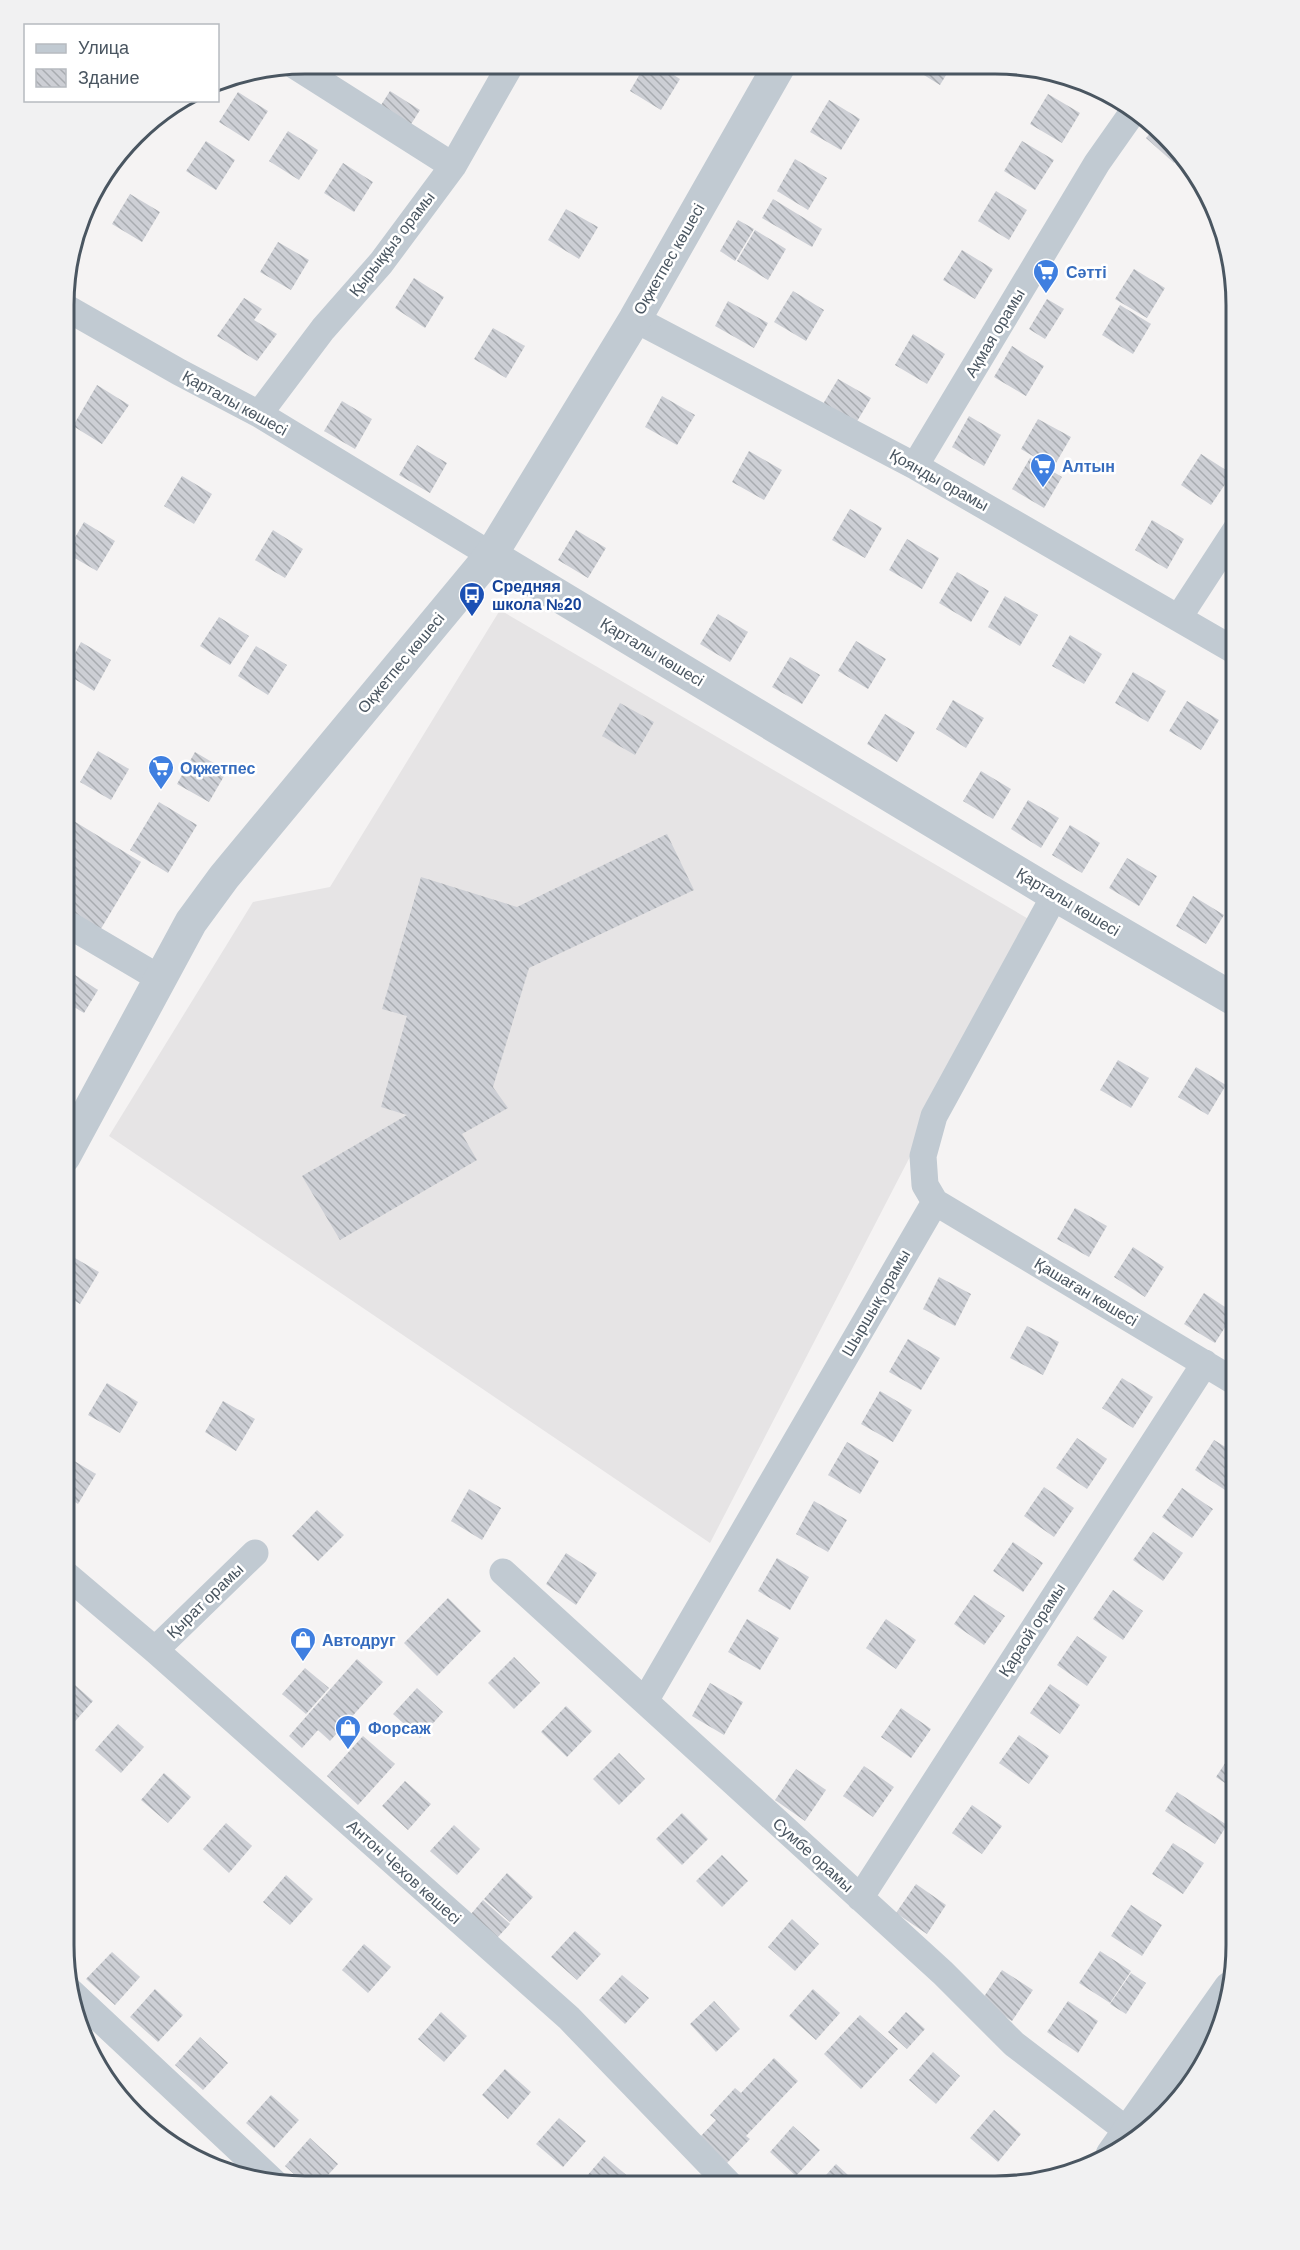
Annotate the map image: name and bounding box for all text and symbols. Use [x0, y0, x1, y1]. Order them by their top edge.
legend [24, 24, 219, 102]
text: Улица [78, 38, 130, 58]
text: Здание [78, 68, 139, 88]
street label: Қырыққыз орамы [346, 188, 438, 300]
street label: Оқжетпес көшесі [630, 201, 708, 317]
supermarket icon: Сәттi [1031, 257, 1061, 295]
place label: Сәттi [1066, 264, 1107, 281]
street label: Ақмая орамы [962, 286, 1028, 380]
street label: Қарталы көшесі [180, 367, 290, 439]
street label: Қоянды орамы [887, 446, 991, 514]
supermarket icon: Алтын [1028, 451, 1058, 489]
place label: Алтын [1062, 458, 1115, 475]
place label: Средняя школа №20 [492, 578, 582, 613]
bus stop icon: Средняя школа №20 [457, 580, 487, 618]
street label: Оқжетпес көшесі [354, 610, 448, 716]
street label: Қарталы көшесі [597, 615, 707, 689]
supermarket icon: Оқжетпес [146, 753, 176, 791]
place label: Оқжетпес [180, 760, 255, 777]
street label: Қарталы көшесі [1013, 865, 1123, 939]
street label: Шыршық орамы [839, 1247, 913, 1359]
street label: Қашаған көшесі [1031, 1255, 1141, 1329]
street label: Қырат орамы [163, 1560, 247, 1642]
street label: Қараой орамы [996, 1580, 1068, 1680]
shop icon: Автодруг [288, 1625, 318, 1663]
place label: Автодруг [322, 1632, 396, 1649]
shop icon: Форсаж [333, 1713, 363, 1751]
place label: Форсаж [368, 1720, 431, 1737]
street label: Сумбе орамы [770, 1815, 856, 1895]
street label: Антон Чехов көшесі [344, 1817, 464, 1927]

